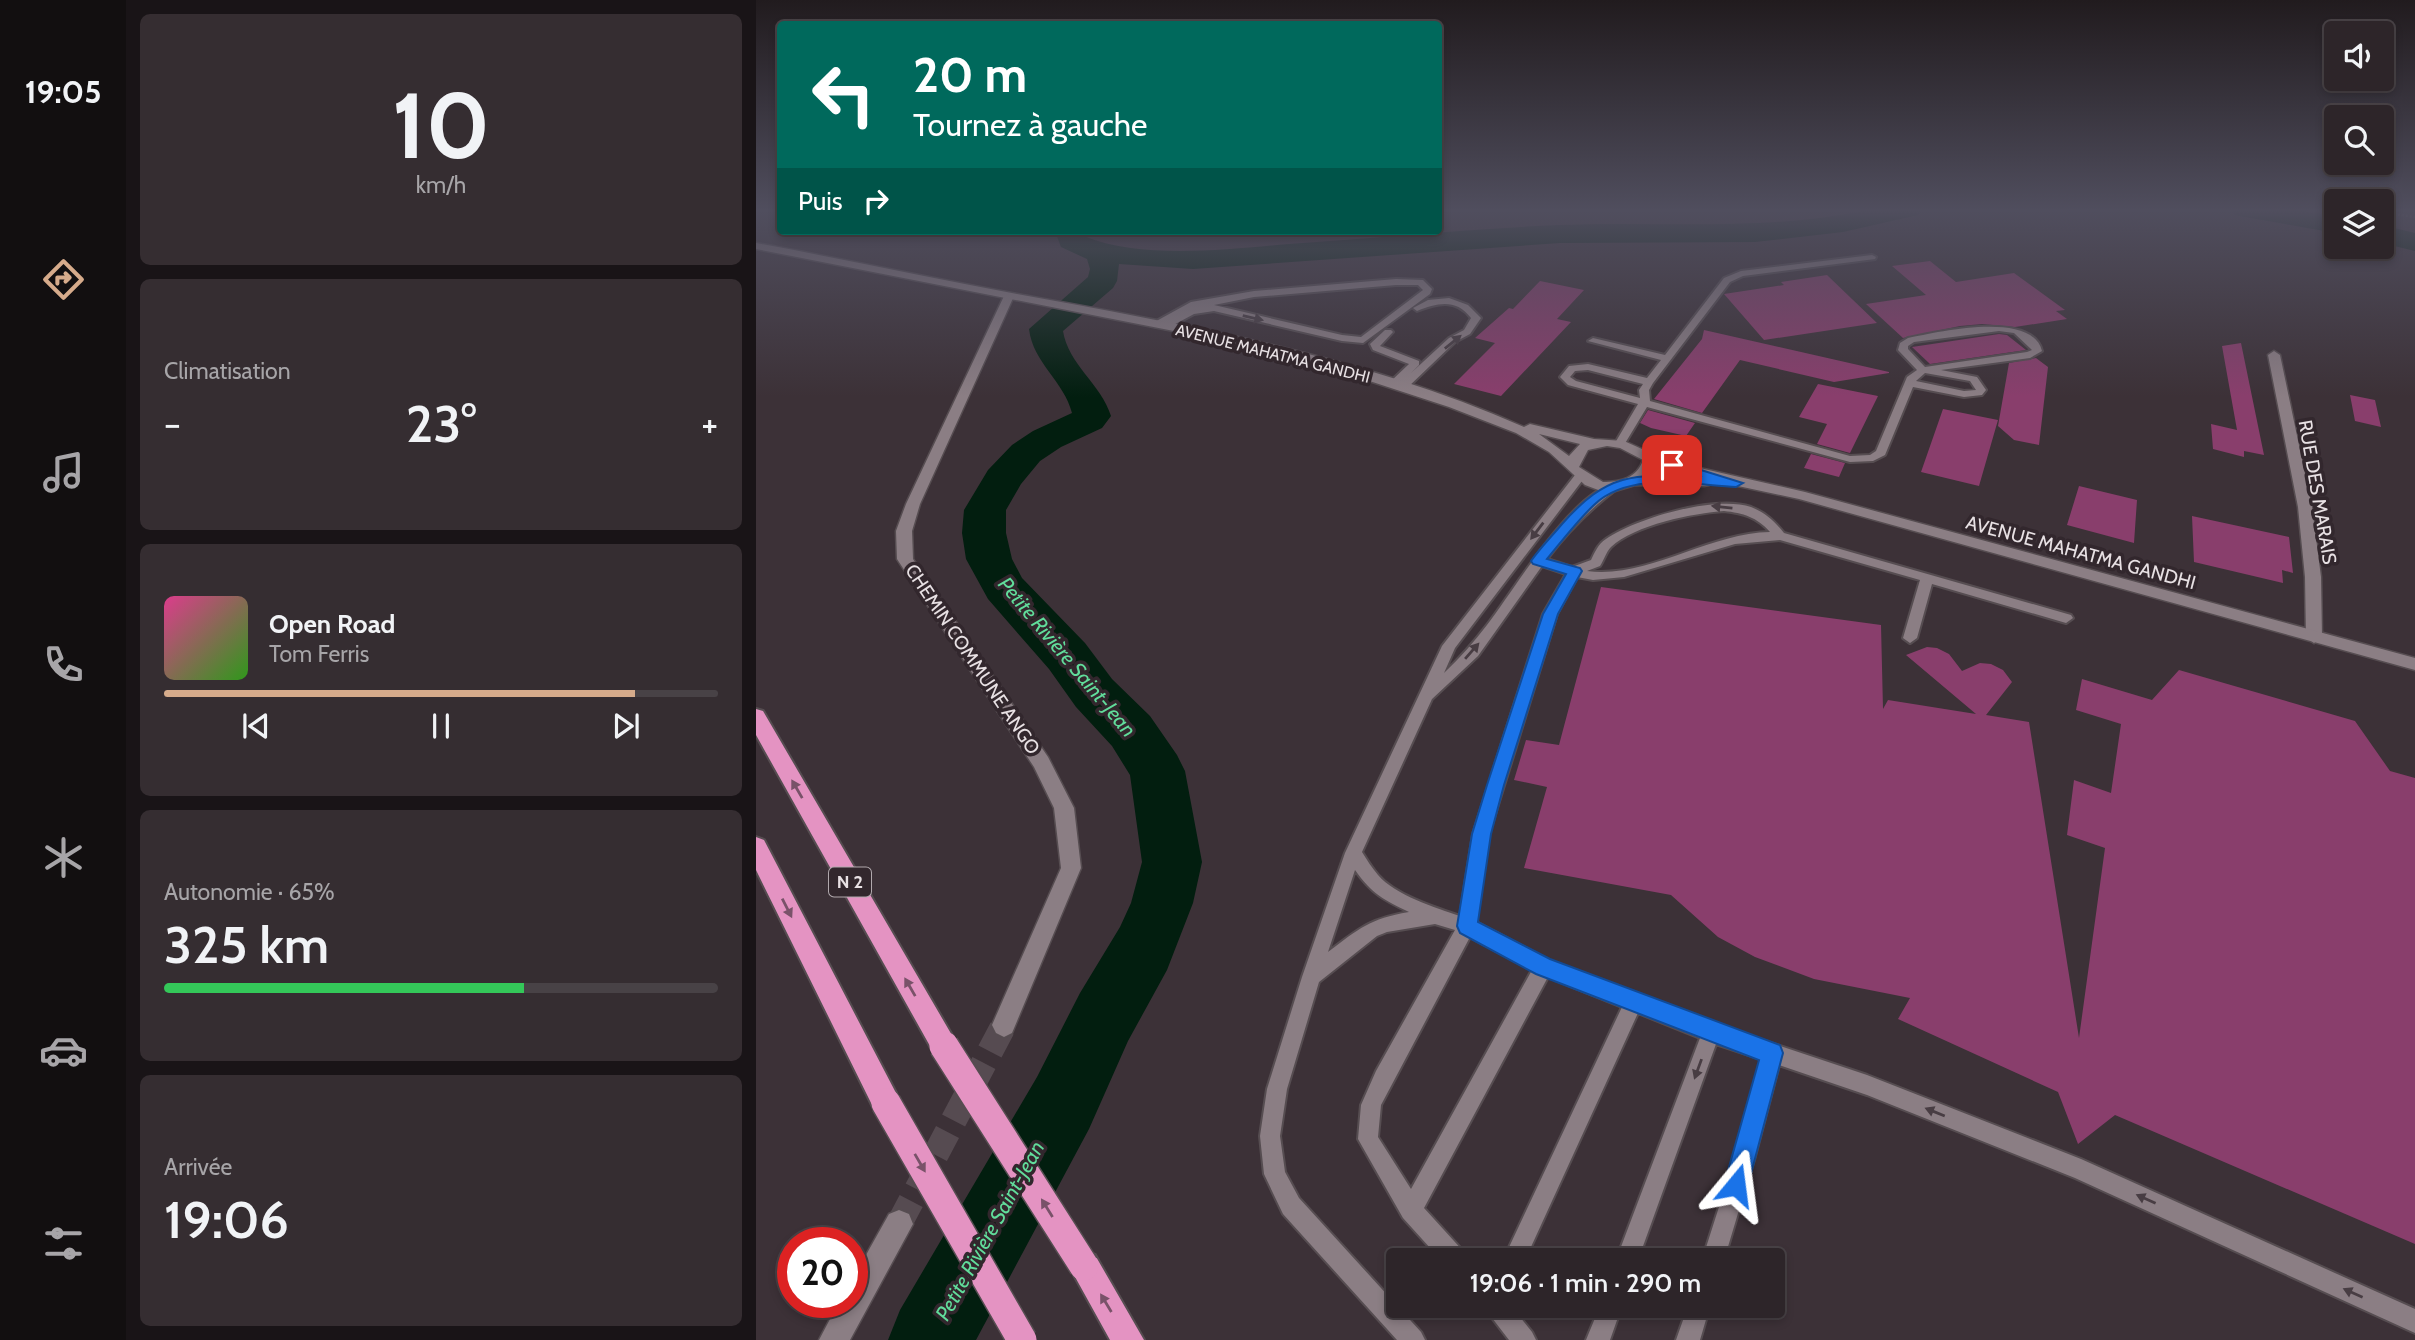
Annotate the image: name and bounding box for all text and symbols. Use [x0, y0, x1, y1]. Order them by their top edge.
map controls [2324, 21, 2394, 259]
button: sound [2324, 21, 2394, 91]
text: 20 m [913, 45, 1027, 104]
icon: left [798, 49, 889, 140]
text: 10 [392, 70, 490, 181]
text: 19:05 [25, 72, 101, 111]
text: Tournez à gauche [913, 105, 1147, 144]
button: search [2324, 105, 2394, 175]
text: km/h [416, 171, 466, 199]
icon: right [857, 182, 895, 220]
text: Puis [798, 185, 843, 217]
button: layers [2324, 189, 2394, 259]
icon: directions [39, 255, 88, 304]
one-way arrow [1242, 313, 1264, 324]
street label: AVENUE MAHATMA GANDHI [1174, 320, 1372, 387]
one-way arrow [1445, 335, 1462, 350]
text: Climatisation [164, 357, 291, 385]
text: 23° [406, 392, 476, 455]
text: − [164, 400, 181, 447]
text: + [701, 400, 718, 447]
street label: RUE DES MARAIS [2294, 418, 2342, 566]
pin [1642, 435, 1702, 495]
icon: arrive [1653, 446, 1691, 484]
icon: music [39, 448, 88, 497]
one-way arrow [1711, 502, 1733, 513]
street label: AVENUE MAHATMA GANDHI [1963, 511, 2198, 594]
one-way arrow [1530, 521, 1545, 539]
street label: CHEMIN COMMUNE ANGO [900, 560, 1045, 759]
water label: Petite Rivière Saint-Jean [993, 572, 1142, 742]
text: Open Road [269, 608, 395, 640]
icon: phone [39, 640, 88, 689]
text: Tom Ferris [269, 640, 369, 668]
one-way arrow [1464, 643, 1479, 660]
icon: previous [237, 707, 275, 745]
icon: pause [422, 707, 460, 745]
icon: next [607, 707, 645, 745]
one-way arrow [791, 780, 803, 799]
icon: climate [39, 833, 88, 882]
road number: N 2 [829, 868, 871, 897]
text: Autonomie · 65% [164, 878, 335, 906]
one-way arrow [781, 898, 792, 918]
text: 325 km [164, 913, 329, 976]
one-way arrow [904, 977, 916, 997]
icon: car [39, 1026, 88, 1075]
one-way arrow [1692, 1058, 1703, 1079]
one-way arrow [1925, 1106, 1946, 1117]
water label: Petite Rivière Saint-Jean [930, 1137, 1049, 1325]
position arrow [1699, 1148, 1773, 1222]
text: Arrivée [164, 1153, 232, 1181]
one-way arrow [914, 1153, 927, 1172]
text: 19:06 [164, 1188, 289, 1251]
one-way arrow [2135, 1193, 2156, 1204]
one-way arrow [1041, 1198, 1054, 1218]
icon: filters [39, 1219, 88, 1268]
speed limit sign: 20 [777, 1227, 868, 1318]
text: 19:06 · 1 min · 290 m [1470, 1267, 1701, 1299]
one-way arrow [2343, 1287, 2363, 1299]
one-way arrow [1100, 1293, 1112, 1312]

